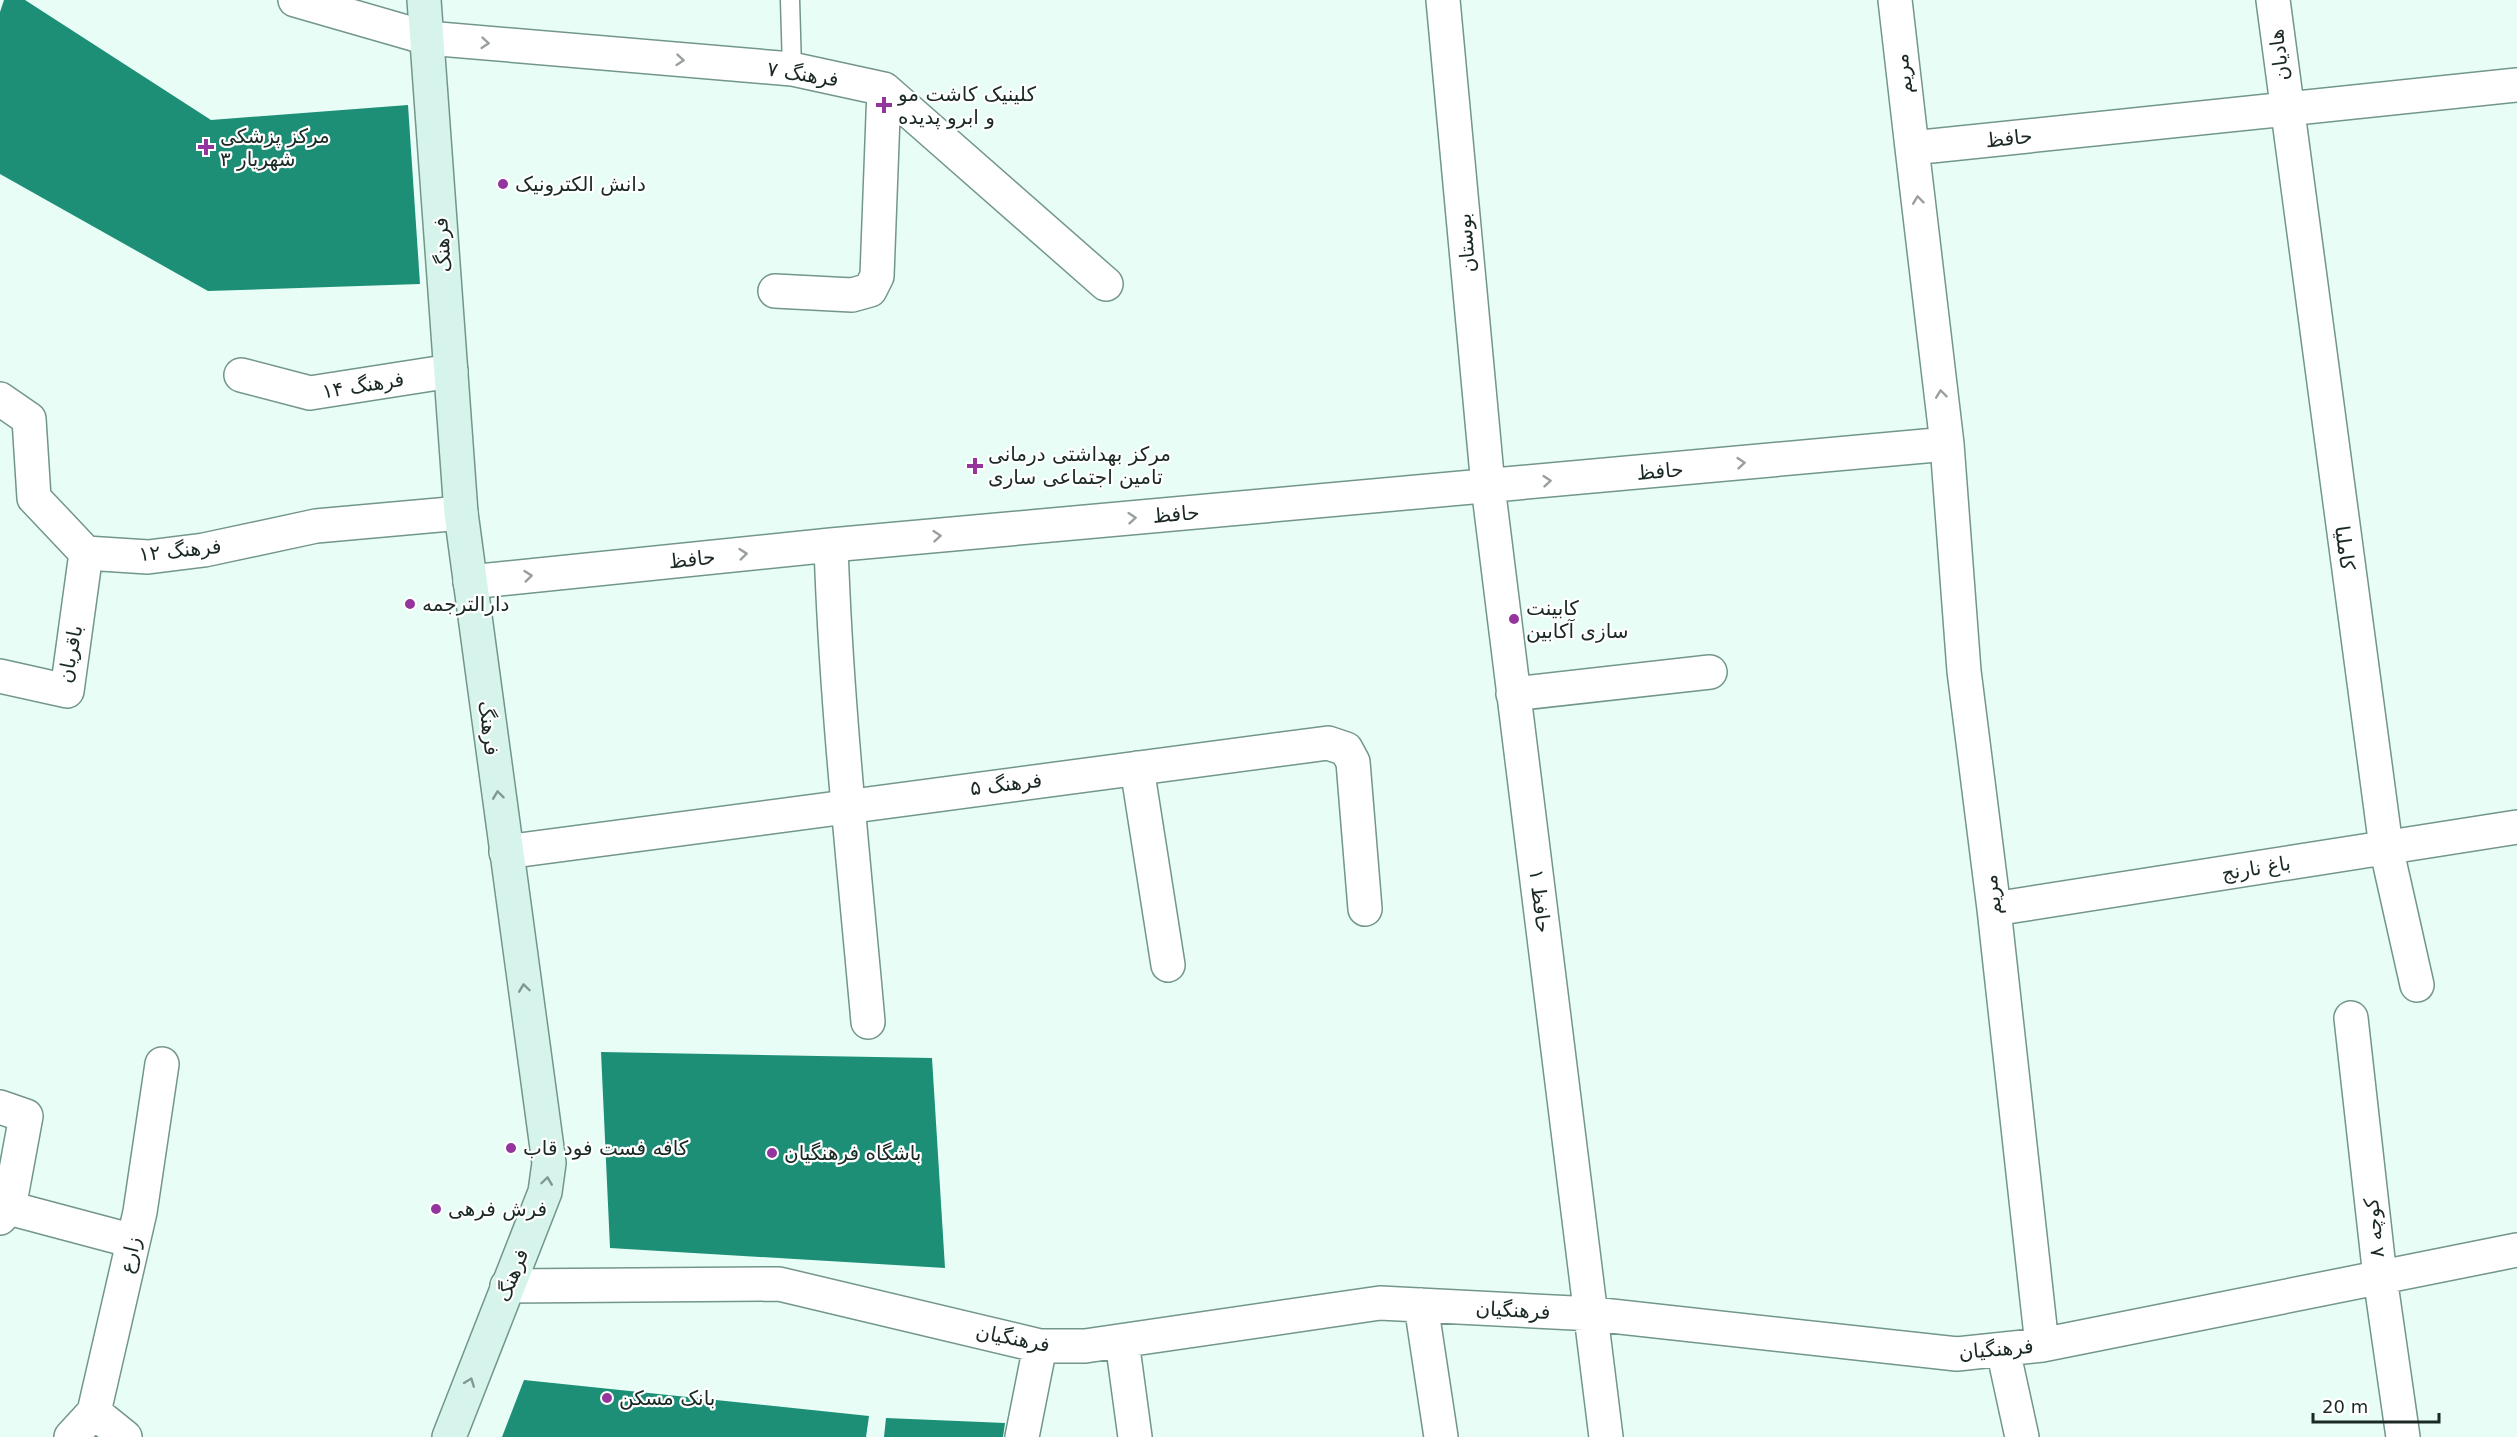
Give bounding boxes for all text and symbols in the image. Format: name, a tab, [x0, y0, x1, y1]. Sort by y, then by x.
street label: هادیان	[2264, 28, 2294, 82]
one-way arrow	[481, 36, 490, 49]
street label: مریم	[1889, 52, 1917, 96]
one-way arrow	[675, 53, 684, 66]
street label: فرهنگ ۷	[765, 57, 841, 91]
place label: کلینیک کاشت مو و ابرو پدیده	[897, 82, 1036, 130]
marker: کلینیک کاشت مو و ابرو پدیده	[875, 96, 893, 114]
place label: مرکز پزشکی شهریار ۳	[220, 124, 330, 171]
street label: حافظ	[1984, 124, 2034, 152]
marker: مرکز پزشکی شهریار ۳	[197, 138, 215, 156]
place label: دانش الکترونیک	[515, 172, 646, 196]
marker: دانش الکترونیک	[496, 177, 510, 191]
one-way arrow	[1912, 195, 1925, 205]
street label: بوستان	[1451, 212, 1481, 274]
street label: فرهنگ	[428, 217, 456, 273]
street label: فرهنگ ۱۴	[320, 367, 406, 403]
one-way arrow	[1935, 389, 1948, 398]
place label: مرکز بهداشتی درمانی تامین اجتماعی ساری	[988, 442, 1171, 489]
marker: مرکز بهداشتی درمانی تامین اجتماعی ساری	[966, 457, 984, 475]
street label: حافظ	[1636, 457, 1684, 485]
one-way arrow	[1736, 457, 1745, 470]
one-way arrow	[1542, 475, 1551, 488]
street label: حافظ	[1152, 500, 1200, 528]
one-way arrow	[1127, 512, 1136, 525]
street label: کاملیا	[2330, 524, 2360, 572]
one-way arrow	[933, 530, 942, 543]
street label: فرهنگ ١٢	[138, 534, 222, 566]
street label: حافظ	[667, 545, 717, 573]
one-way arrow	[739, 548, 748, 561]
one-way arrow	[524, 570, 533, 583]
place label: دارالترجمه	[422, 592, 510, 616]
place label: کابینت سازی آکابین	[1526, 596, 1629, 643]
marker: دارالترجمه	[403, 597, 417, 611]
marker: کابینت سازی آکابین	[1507, 612, 1521, 626]
street label: باقریان	[53, 623, 87, 685]
street label: فرهنگ	[474, 699, 504, 757]
street label: فرهنگ ۵	[969, 768, 1043, 800]
one-way arrow	[493, 790, 505, 799]
street label: باغ نارنج	[2220, 851, 2292, 885]
street label: حافظ ۱	[1524, 868, 1556, 934]
street label: مریم	[1978, 873, 2006, 917]
one-way arrow	[519, 983, 531, 992]
place label: کافه فست فود قاب	[523, 1136, 689, 1160]
marker: کافه فست فود قاب	[504, 1141, 518, 1155]
place label: باشگاه فرهنگیان	[784, 1141, 921, 1165]
marker: باشگاه فرهنگیان	[765, 1146, 779, 1160]
one-way arrow	[541, 1176, 553, 1186]
street label: کوچه ۸	[2359, 1196, 2389, 1259]
place label: فرش فرهی	[448, 1197, 547, 1221]
marker: فرش فرهی	[429, 1202, 443, 1216]
street label: زارع	[114, 1234, 146, 1276]
street label: فرهنگ	[491, 1245, 533, 1305]
street label: فرهنگیان	[1475, 1296, 1551, 1324]
street label: فرهنگیان	[974, 1319, 1052, 1357]
street label: فرهنگیان	[1958, 1334, 2034, 1364]
one-way arrow	[463, 1378, 475, 1389]
place label: بانک مسکن	[619, 1386, 715, 1410]
scale bar	[2313, 1386, 2439, 1424]
marker: بانک مسکن	[600, 1391, 614, 1405]
text: 20 m	[2322, 1396, 2368, 1417]

